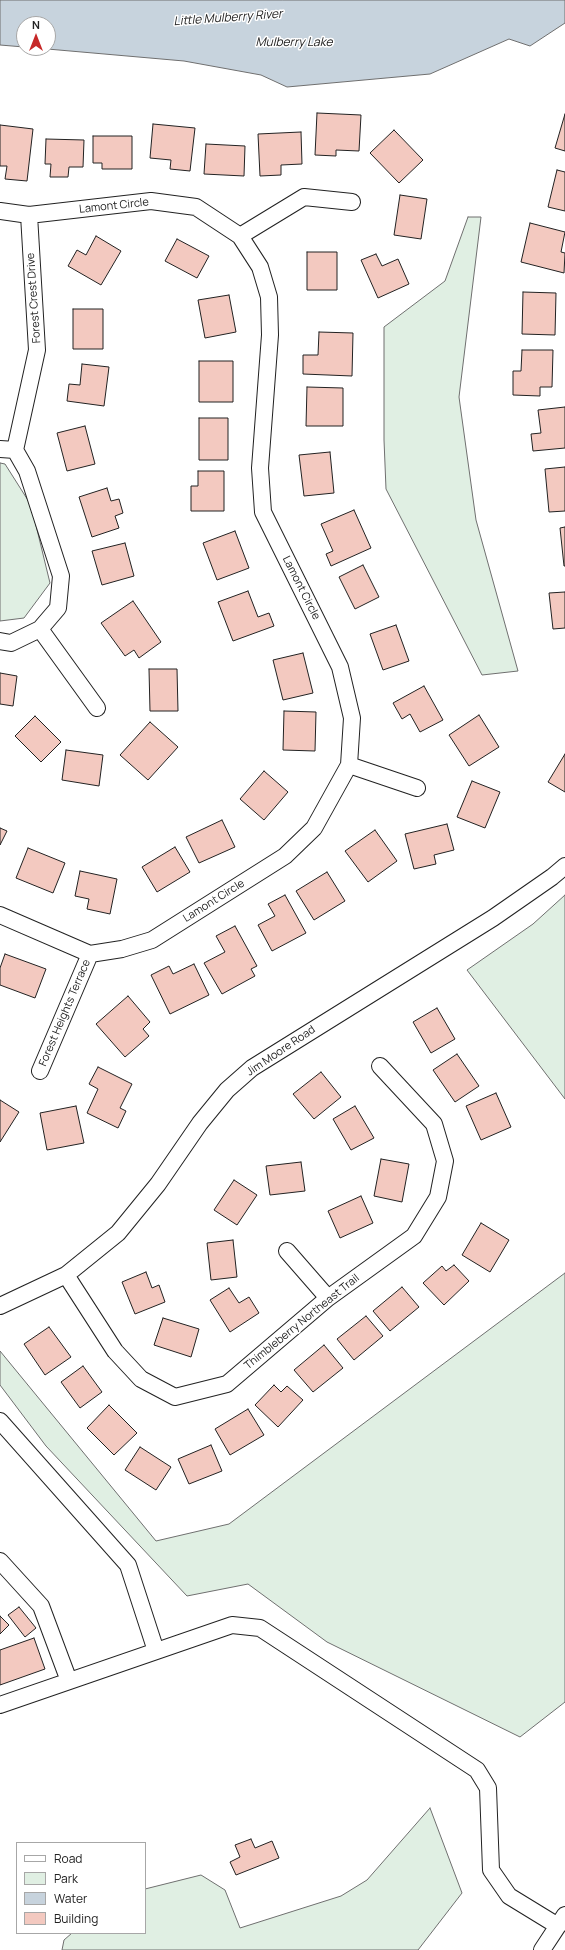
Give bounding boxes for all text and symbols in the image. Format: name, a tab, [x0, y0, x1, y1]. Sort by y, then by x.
water label: Little Mulberry River	[173, 7, 283, 29]
north arrow	[16, 16, 56, 56]
text: N	[32, 17, 40, 32]
water label: Mulberry Lake	[255, 36, 333, 50]
street label: Lamont Circle	[79, 196, 149, 216]
street label: Forest Crest Drive	[24, 252, 44, 344]
street label: Lamont Circle	[279, 554, 323, 622]
street label: Lamont Circle	[181, 877, 247, 925]
street label: Forest Heights Terrace	[36, 958, 94, 1068]
street label: Jim Moore Road	[244, 1023, 318, 1079]
street label: Thimbleberry Northeast Trail	[242, 1272, 362, 1372]
legend	[16, 1842, 146, 1934]
text: Road	[54, 1850, 82, 1867]
text: Park	[54, 1870, 78, 1887]
text: Water	[54, 1890, 87, 1907]
text: Building	[54, 1910, 98, 1927]

